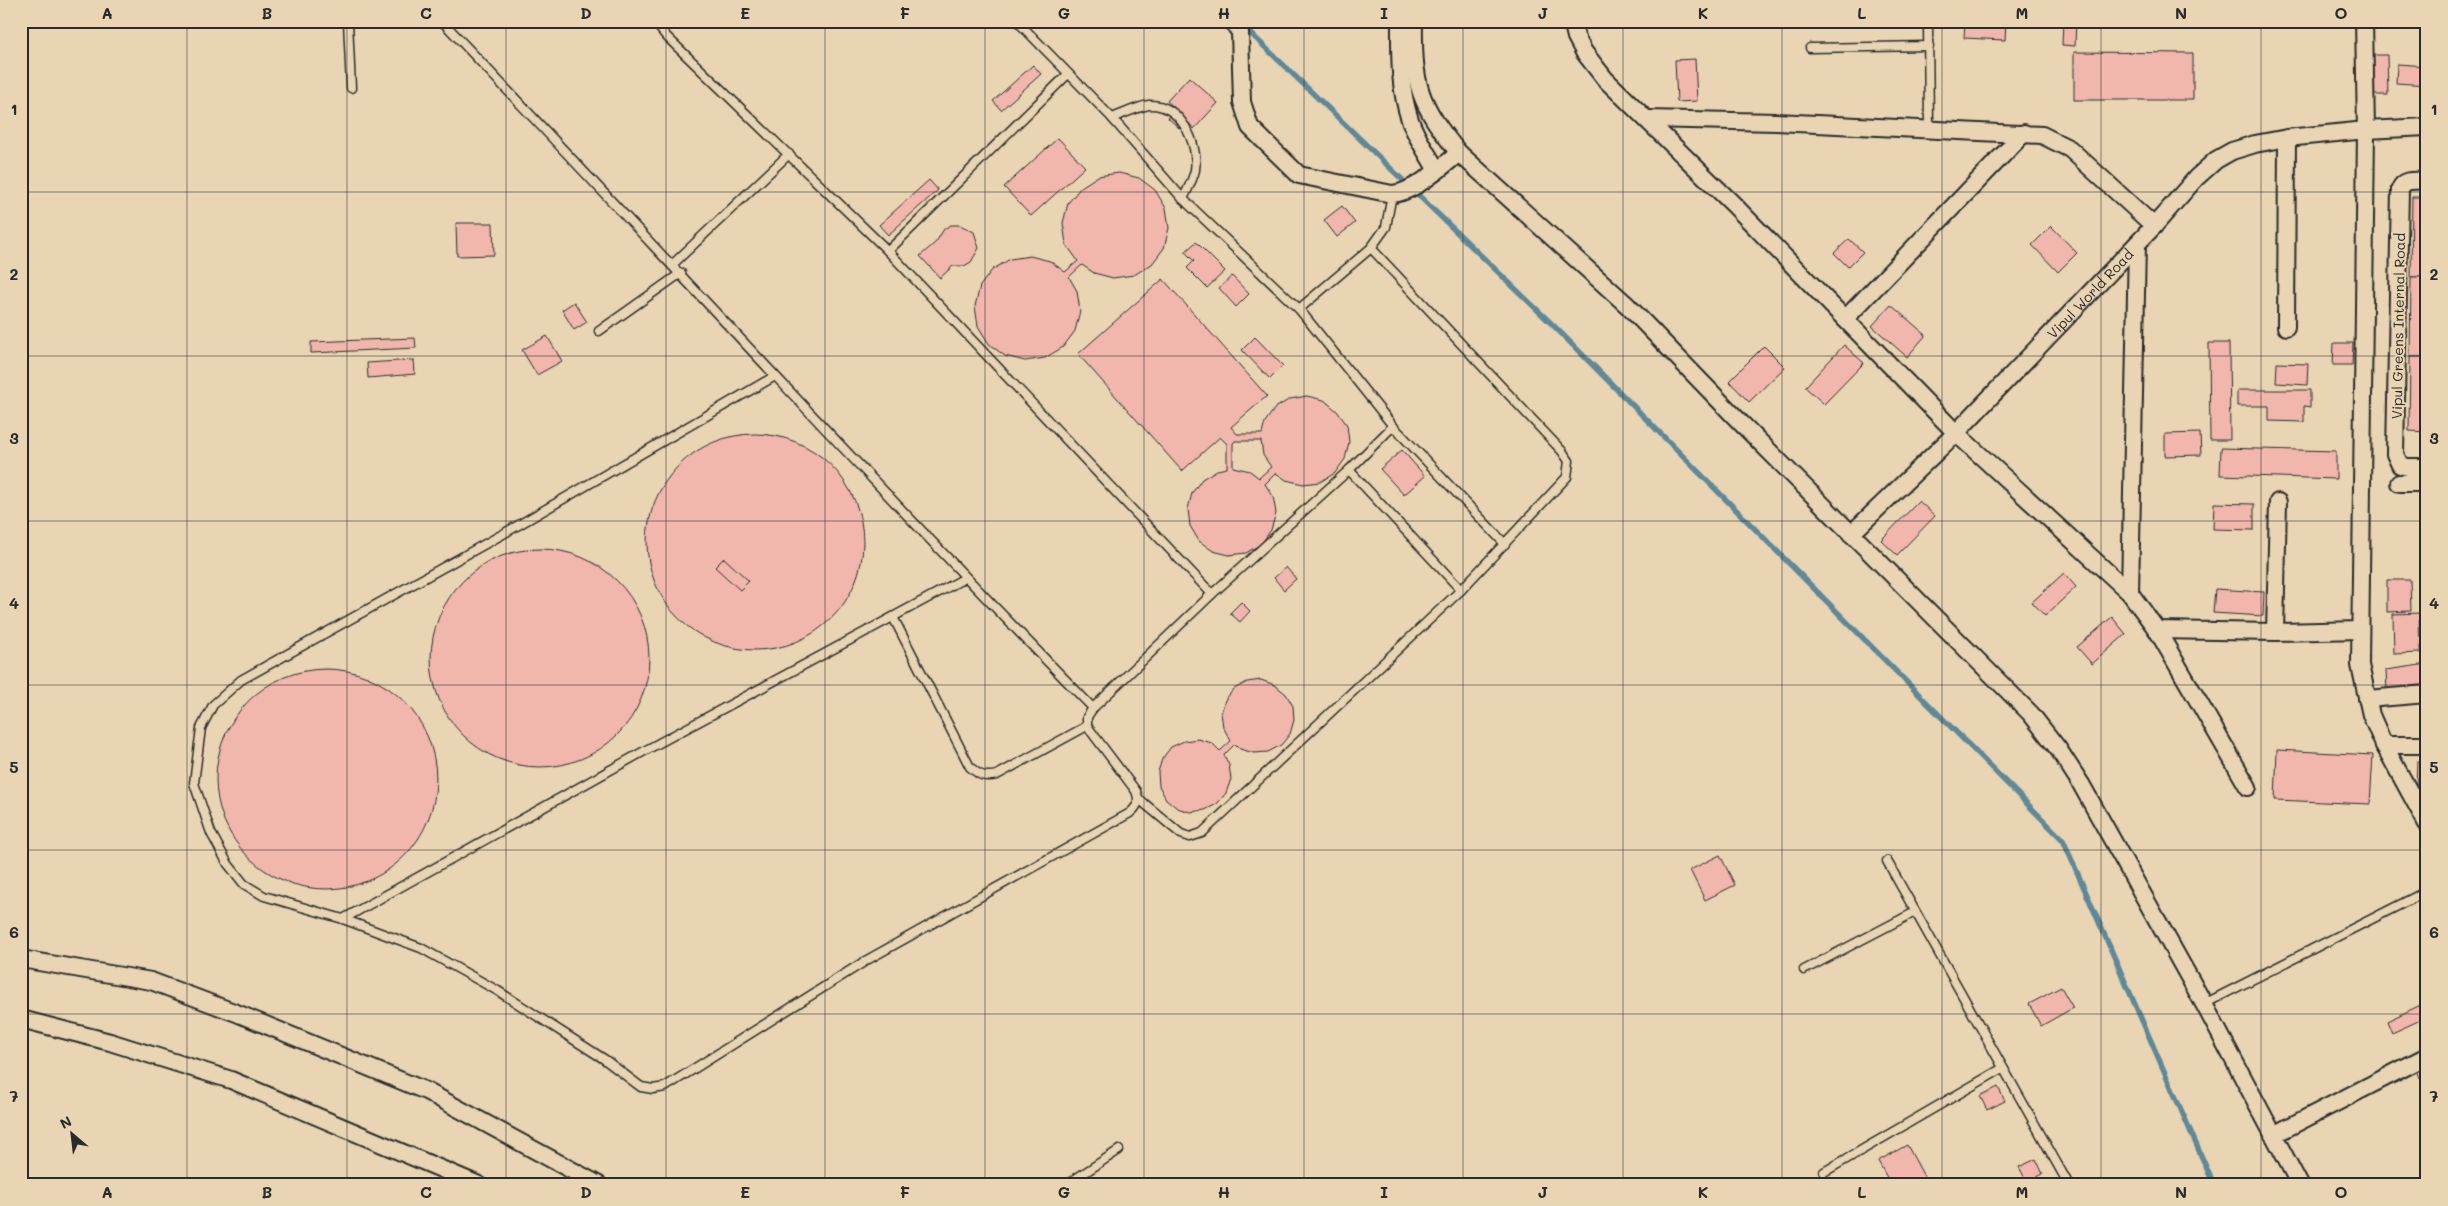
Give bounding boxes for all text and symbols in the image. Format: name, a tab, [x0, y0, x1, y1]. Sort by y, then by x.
text: A	[101, 2, 113, 23]
text: B	[262, 2, 272, 23]
text: C	[420, 2, 432, 23]
text: D	[580, 2, 592, 23]
text: E	[740, 2, 750, 23]
text: F	[900, 2, 910, 23]
text: G	[1058, 2, 1070, 23]
text: H	[1218, 2, 1230, 23]
text: I	[1380, 2, 1388, 23]
text: J	[1538, 2, 1548, 23]
text: K	[1698, 2, 1708, 23]
text: L	[1857, 2, 1867, 23]
text: M	[2016, 2, 2028, 23]
text: N	[2175, 2, 2187, 23]
text: O	[2335, 2, 2348, 23]
text: 1	[10, 98, 18, 119]
text: 1	[2430, 98, 2438, 119]
street label: Vipul Greens Internal Road	[2387, 233, 2409, 419]
street label: Vipul World Road	[2042, 244, 2137, 342]
text: 2	[10, 263, 19, 284]
text: 2	[2430, 263, 2439, 284]
text: 3	[9, 427, 19, 448]
text: 3	[2429, 427, 2439, 448]
text: 4	[9, 592, 19, 613]
text: 4	[2429, 592, 2439, 613]
text: 5	[9, 756, 19, 777]
text: 5	[2429, 756, 2439, 777]
text: 6	[9, 921, 19, 942]
text: 6	[2429, 921, 2439, 942]
text: 7	[10, 1085, 19, 1106]
text: 7	[2430, 1085, 2439, 1106]
north arrow	[48, 1108, 98, 1158]
text: N	[57, 1111, 75, 1133]
text: A	[101, 1181, 113, 1202]
text: B	[262, 1181, 272, 1202]
text: C	[420, 1181, 432, 1202]
text: D	[580, 1181, 592, 1202]
text: E	[740, 1181, 750, 1202]
text: F	[900, 1181, 910, 1202]
text: G	[1058, 1181, 1070, 1202]
text: H	[1218, 1181, 1230, 1202]
text: I	[1380, 1181, 1388, 1202]
text: J	[1538, 1181, 1548, 1202]
text: K	[1698, 1181, 1708, 1202]
text: L	[1857, 1181, 1867, 1202]
text: M	[2016, 1181, 2028, 1202]
text: N	[2175, 1181, 2187, 1202]
text: O	[2335, 1181, 2348, 1202]

